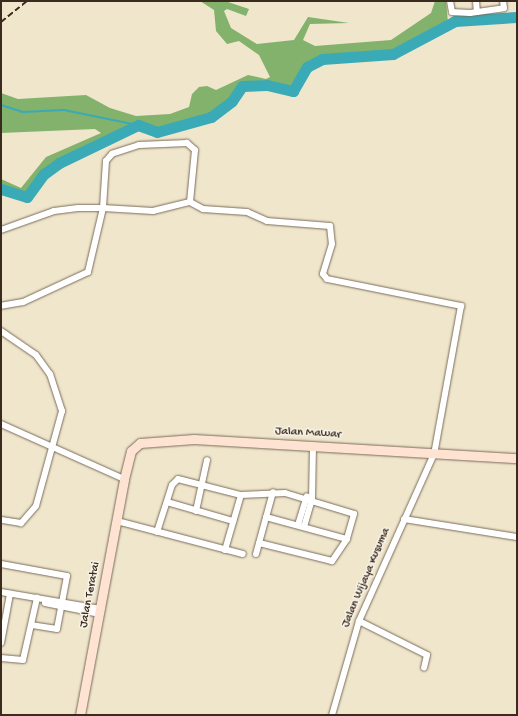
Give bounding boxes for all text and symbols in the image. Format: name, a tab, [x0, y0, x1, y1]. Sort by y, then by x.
street label: Jalan Mawar	[275, 425, 341, 443]
street label: Jalan Wijaya Kusuma	[340, 526, 394, 630]
street label: Jalan Teratai	[78, 561, 104, 629]

